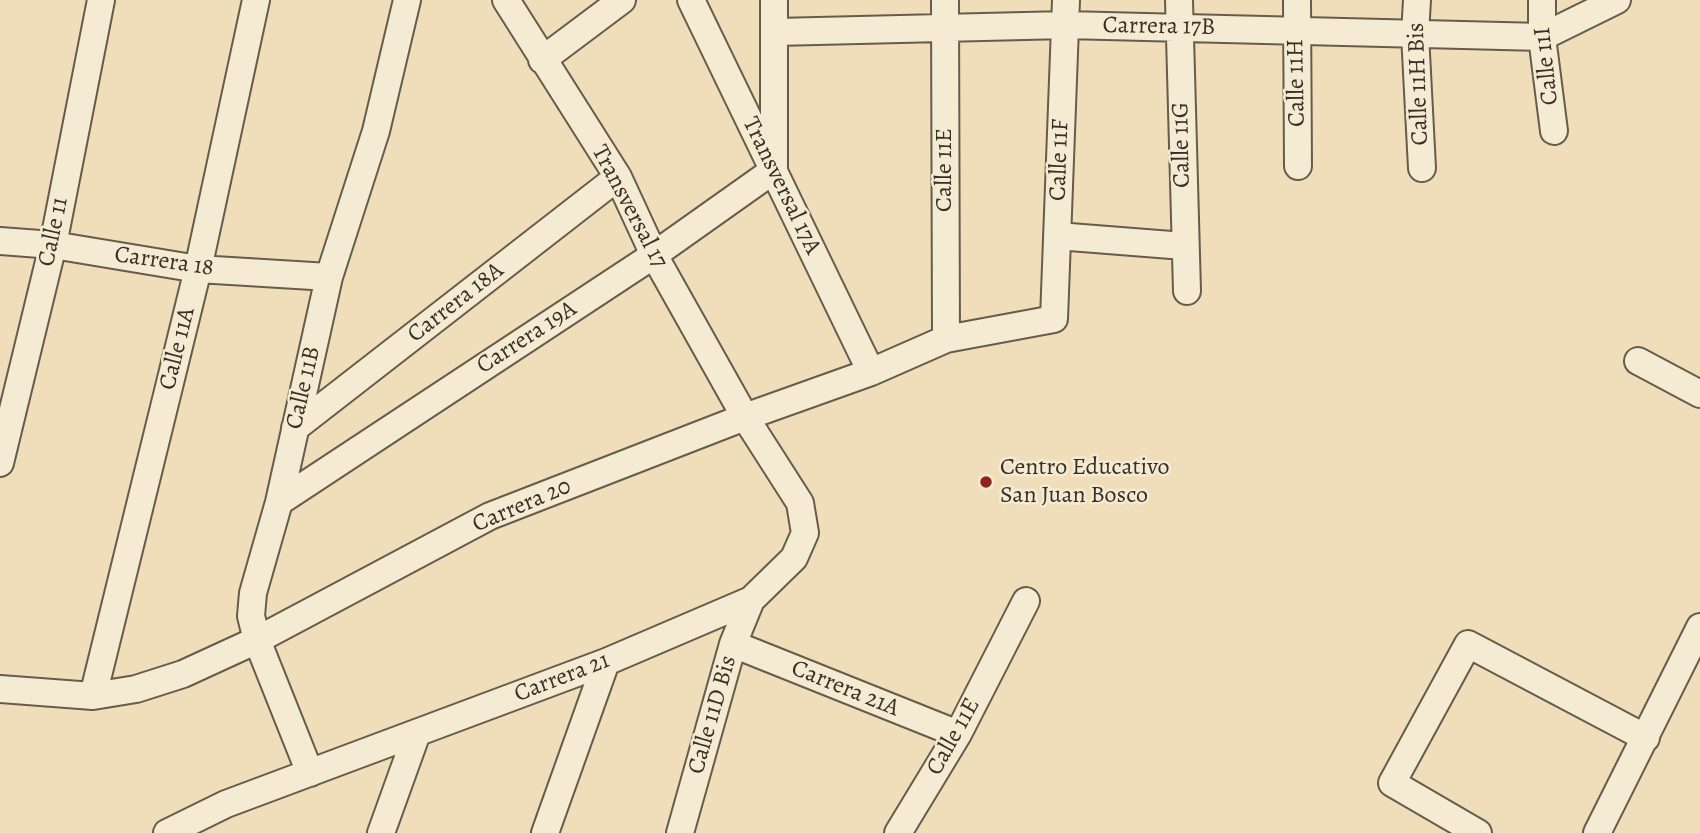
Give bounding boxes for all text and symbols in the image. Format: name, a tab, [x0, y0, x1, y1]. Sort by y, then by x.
street label: Carrera 17B	[1102, 12, 1216, 42]
street label: Calle 11H Bis	[1402, 22, 1436, 146]
street label: Calle 11I	[1529, 25, 1565, 107]
street label: Calle 11H	[1282, 39, 1312, 127]
street label: Calle 11G	[1167, 102, 1197, 188]
street label: Transversal 17A	[735, 113, 827, 259]
street label: Calle 11F	[1044, 118, 1076, 202]
street label: Calle 11E	[931, 128, 959, 212]
street label: Transversal 17	[585, 141, 673, 273]
street label: Calle 11	[33, 195, 75, 269]
street label: Carrera 18	[113, 241, 215, 283]
street label: Carrera 18A	[402, 257, 510, 349]
street label: Carrera 19A	[472, 295, 582, 381]
street label: Calle 11A	[154, 305, 202, 393]
street label: Calle 11B	[281, 344, 327, 432]
place label: Centro Educativo San Juan Bosco	[1000, 454, 1170, 510]
street label: Carrera 20	[468, 472, 576, 540]
marker: Centro Educativo San Juan Bosco	[978, 474, 994, 490]
street label: Carrera 21	[510, 647, 614, 709]
street label: Calle 11D Bis	[682, 652, 744, 778]
street label: Carrera 21A	[787, 654, 903, 724]
street label: Calle 11E	[921, 693, 987, 781]

